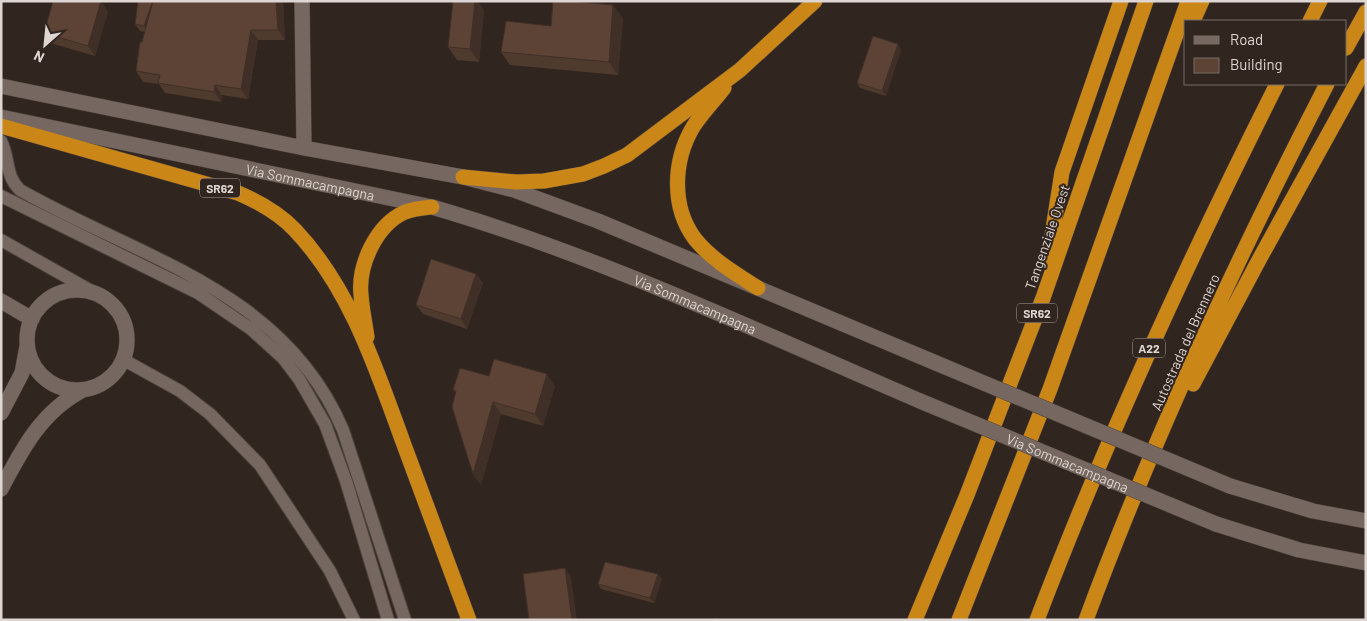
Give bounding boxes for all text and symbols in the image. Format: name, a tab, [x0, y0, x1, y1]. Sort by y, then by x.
north arrow	[20, 20, 70, 70]
legend	[1184, 20, 1347, 85]
text: Road	[1230, 30, 1263, 48]
text: N	[31, 47, 47, 67]
text: Building	[1230, 55, 1283, 73]
street label: Via Sommacampagna	[244, 160, 376, 203]
road number: SR62	[200, 178, 240, 198]
street label: Tangenziale Ovest	[1021, 182, 1073, 292]
street label: Via Sommacampagna	[632, 271, 759, 337]
street label: Autostrada del Brennero	[1147, 271, 1223, 413]
road number: SR62	[1017, 304, 1057, 322]
road number: A22	[1133, 338, 1165, 358]
street label: Via Sommacampagna	[1004, 429, 1132, 495]

